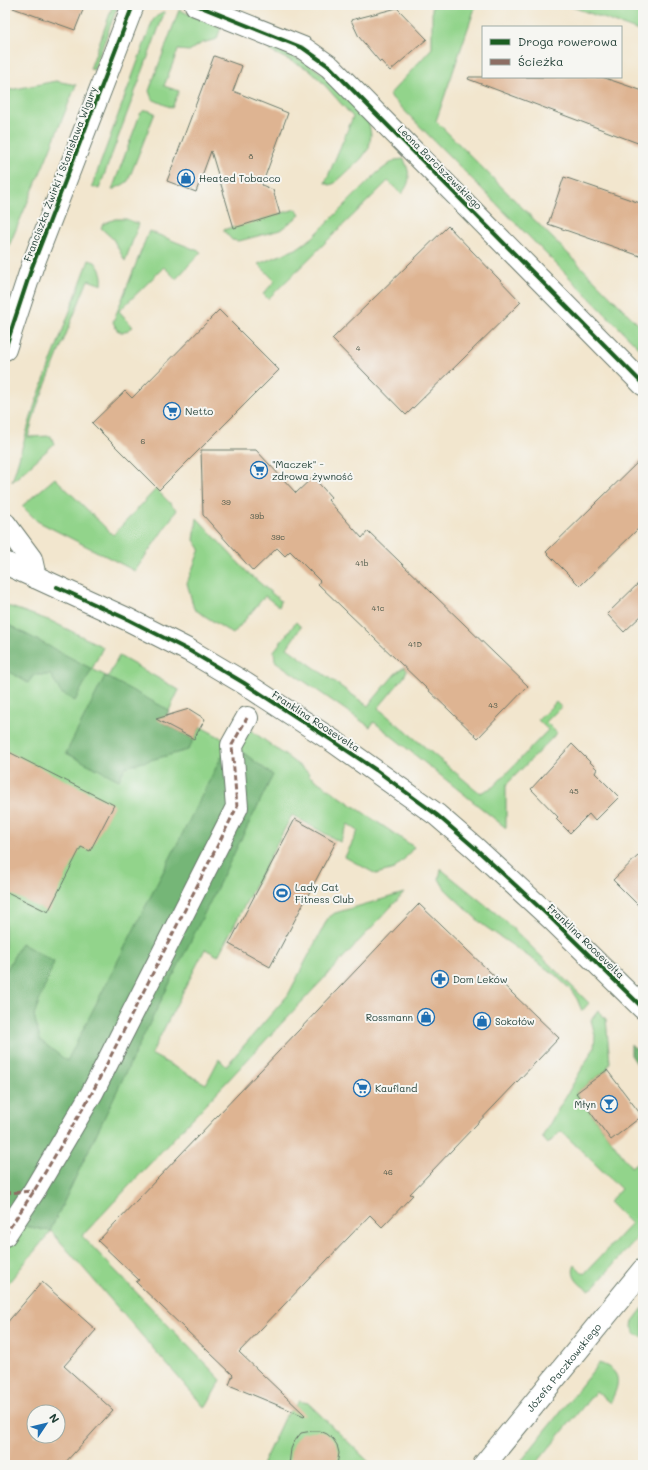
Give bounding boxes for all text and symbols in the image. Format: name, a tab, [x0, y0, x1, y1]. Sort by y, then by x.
legend	[482, 26, 622, 78]
text: Droga rowerowa	[518, 33, 617, 49]
text: Ścieżka	[518, 53, 563, 69]
street label: Franciszka Żwirki i Stanisława Wigury	[20, 84, 100, 264]
street label: Leona Barciszewskiego	[395, 122, 485, 212]
house number: 8	[249, 151, 254, 161]
shop icon: Heated Tobacco	[176, 168, 196, 188]
place label: Heated Tobacco	[199, 171, 281, 185]
house number: 4	[356, 343, 361, 353]
supermarket icon: Netto	[162, 401, 182, 421]
place label: Netto	[185, 404, 213, 418]
house number: 6	[141, 436, 146, 446]
place label: "Maczek" - zdrowa żywność	[272, 457, 353, 483]
supermarket icon: "Maczek" - zdrowa żywność	[249, 460, 269, 480]
house number: 39	[221, 497, 231, 507]
house number: 39b	[250, 511, 264, 521]
house number: 39c	[271, 532, 285, 542]
house number: 41b	[355, 558, 369, 568]
house number: 41c	[372, 603, 385, 613]
house number: 41D	[408, 639, 422, 649]
street label: Franklina Roosevelta	[269, 687, 363, 755]
house number: 43	[488, 700, 498, 710]
house number: 45	[569, 786, 579, 796]
place label: Lady Cat Fitness Club	[295, 880, 354, 906]
sports icon: Lady Cat Fitness Club	[272, 883, 292, 903]
street label: Franklina Roosevelta	[544, 900, 628, 982]
pharmacy icon: Dom Leków	[430, 969, 450, 989]
place label: Dom Leków	[453, 972, 508, 986]
shop icon: Rossmann	[416, 1007, 436, 1027]
place label: Rossmann	[366, 1010, 413, 1024]
shop icon: Sokołów	[472, 1011, 492, 1031]
place label: Sokołów	[495, 1014, 535, 1028]
supermarket icon: Kaufland	[352, 1078, 372, 1098]
place label: Kaufland	[375, 1081, 417, 1095]
bar icon: Młyn	[599, 1094, 619, 1114]
place label: Młyn	[574, 1097, 596, 1111]
house number: 46	[383, 1167, 393, 1177]
street label: Józefa Paczkowskiego	[523, 1320, 604, 1415]
north arrow	[26, 1404, 66, 1444]
text: N	[46, 1410, 63, 1426]

